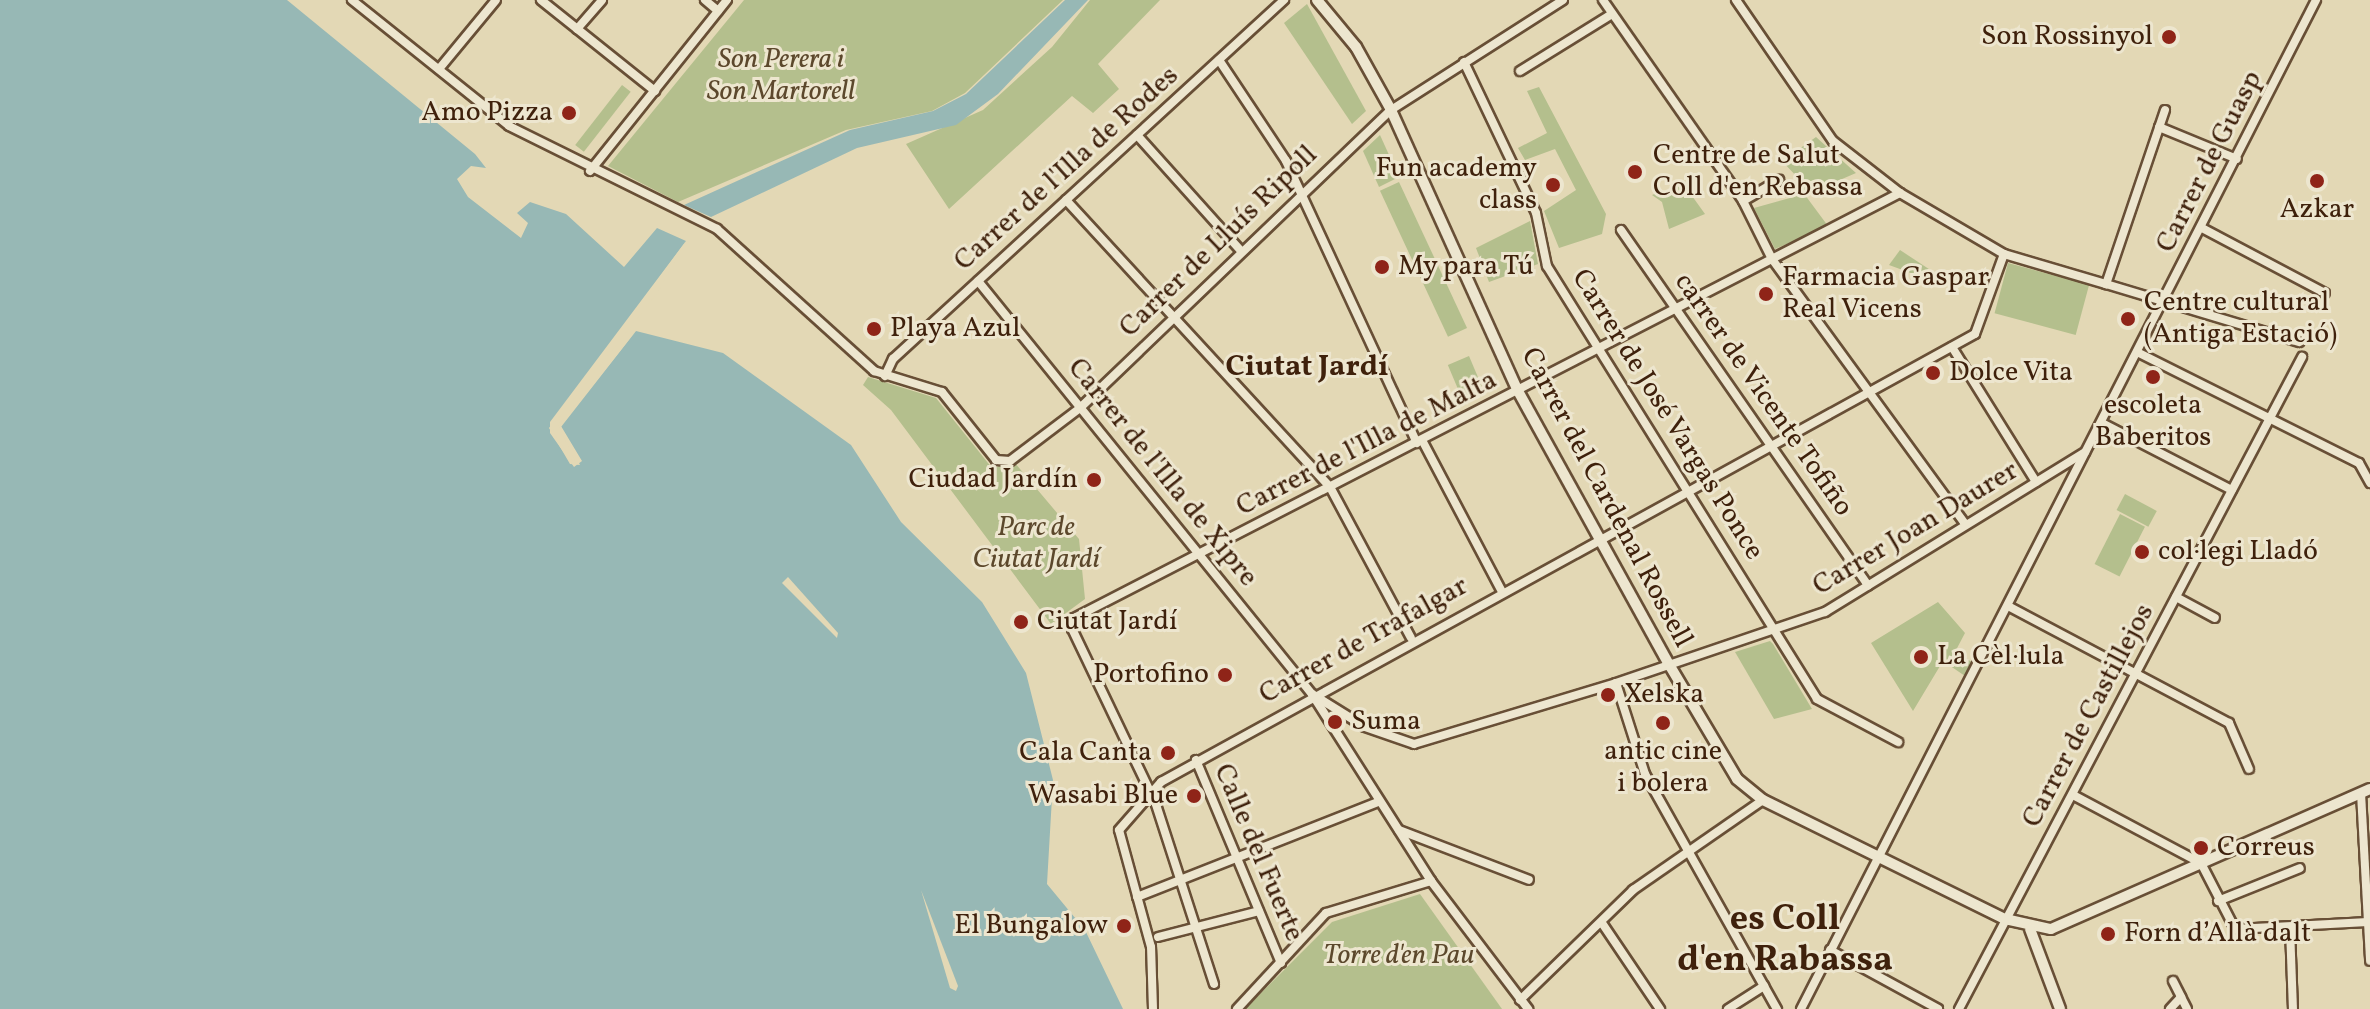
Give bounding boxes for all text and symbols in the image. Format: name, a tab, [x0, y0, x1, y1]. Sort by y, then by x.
place label: Son Rossinyol	[1981, 20, 2153, 54]
marker: Son Rossinyol	[2160, 28, 2178, 46]
park label: Son Perera i Son Martorell	[707, 43, 855, 109]
street label: Carrer de l'Illa de Rodes	[948, 59, 1186, 279]
street label: Carrer de Guasp	[2150, 66, 2270, 258]
place label: Amo Pizza	[421, 96, 553, 130]
marker: Amo Pizza	[560, 104, 578, 122]
street label: Carrer de Lluís Ripoll	[1113, 139, 1325, 345]
place label: Centre de Salut Coll d'en Rebassa	[1653, 139, 1863, 205]
place label: Fun academy class	[1376, 152, 1537, 218]
marker: Centre de Salut Coll d'en Rebassa	[1624, 161, 1646, 183]
marker: Azkar	[2308, 172, 2326, 190]
marker: Fun academy class	[1544, 176, 1562, 194]
place label: Azkar	[2280, 193, 2354, 227]
place label: My para Tú	[1398, 250, 1535, 284]
marker: My para Tú	[1373, 258, 1391, 276]
place label: Farmacia Gaspar Real Vicens	[1782, 261, 1989, 327]
street label: Carrer de José Vargas Ponce	[1563, 263, 1771, 567]
street label: carrer de Vicente Tofiño	[1666, 266, 1860, 524]
marker: Farmacia Gaspar Real Vicens	[1757, 285, 1775, 303]
place label: Centre cultural (Antiga Estació)	[2144, 286, 2337, 352]
marker: Centre cultural (Antiga Estació)	[2119, 310, 2137, 328]
place label: Playa Azul	[890, 312, 1020, 346]
marker: Playa Azul	[865, 320, 883, 338]
street label: Carrer del Cardenal Rossell	[1513, 342, 1699, 654]
district label: Ciutat Jardí	[1225, 349, 1389, 385]
street label: Carrer de l'Illa de Xipre	[1060, 352, 1264, 594]
place label: Dolce Vita	[1949, 356, 2074, 390]
street label: Carrer de l'Illa de Malta	[1231, 364, 1503, 524]
marker: Dolce Vita	[1924, 364, 1942, 382]
marker: escoleta Baberitos	[2144, 368, 2162, 386]
place label: escoleta Baberitos	[2095, 389, 2211, 455]
street label: Carrer Joan Daurer	[1807, 454, 2025, 604]
place label: Ciudad Jardín	[909, 463, 1078, 497]
marker: Ciudad Jardín	[1085, 471, 1103, 489]
park label: Parc de Ciutat Jardí	[972, 511, 1100, 577]
place label: col·legi Lladó	[2158, 535, 2318, 569]
marker: col·legi Lladó	[2133, 543, 2151, 561]
street label: Carrer de Trafalgar	[1254, 570, 1474, 712]
street label: Carrer de Castillejos	[2016, 599, 2162, 833]
place label: Ciutat Jardí	[1037, 605, 1177, 639]
marker: Ciutat Jardí	[1012, 613, 1030, 631]
place label: La Cèl·lula	[1937, 640, 2064, 674]
marker: La Cèl·lula	[1912, 648, 1930, 666]
place label: Portofino	[1093, 658, 1209, 692]
marker: Portofino	[1216, 666, 1234, 684]
place label: Xelska	[1624, 678, 1704, 712]
marker: Xelska	[1599, 686, 1617, 704]
place label: Suma	[1351, 705, 1421, 739]
marker: Suma	[1326, 713, 1344, 731]
marker: antic cine i bolera	[1654, 714, 1672, 732]
place label: antic cine i bolera	[1604, 735, 1722, 801]
place label: Cala Canta	[1019, 736, 1152, 770]
marker: Cala Canta	[1159, 744, 1177, 762]
street label: Calle del Fuerte	[1206, 759, 1310, 947]
place label: Wasabi Blue	[1028, 779, 1178, 813]
marker: Wasabi Blue	[1185, 787, 1203, 805]
place label: Correus	[2217, 831, 2315, 865]
marker: Correus	[2192, 839, 2210, 857]
district label: es Coll d'en Rabassa	[1677, 898, 1893, 983]
place label: El Bungalow	[954, 909, 1108, 943]
marker: El Bungalow	[1115, 917, 1133, 935]
place label: Forn d’Allà dalt	[2124, 917, 2311, 951]
marker: Forn d’Allà dalt	[2099, 925, 2117, 943]
park label: Torre d'en Pau	[1324, 939, 1474, 973]

